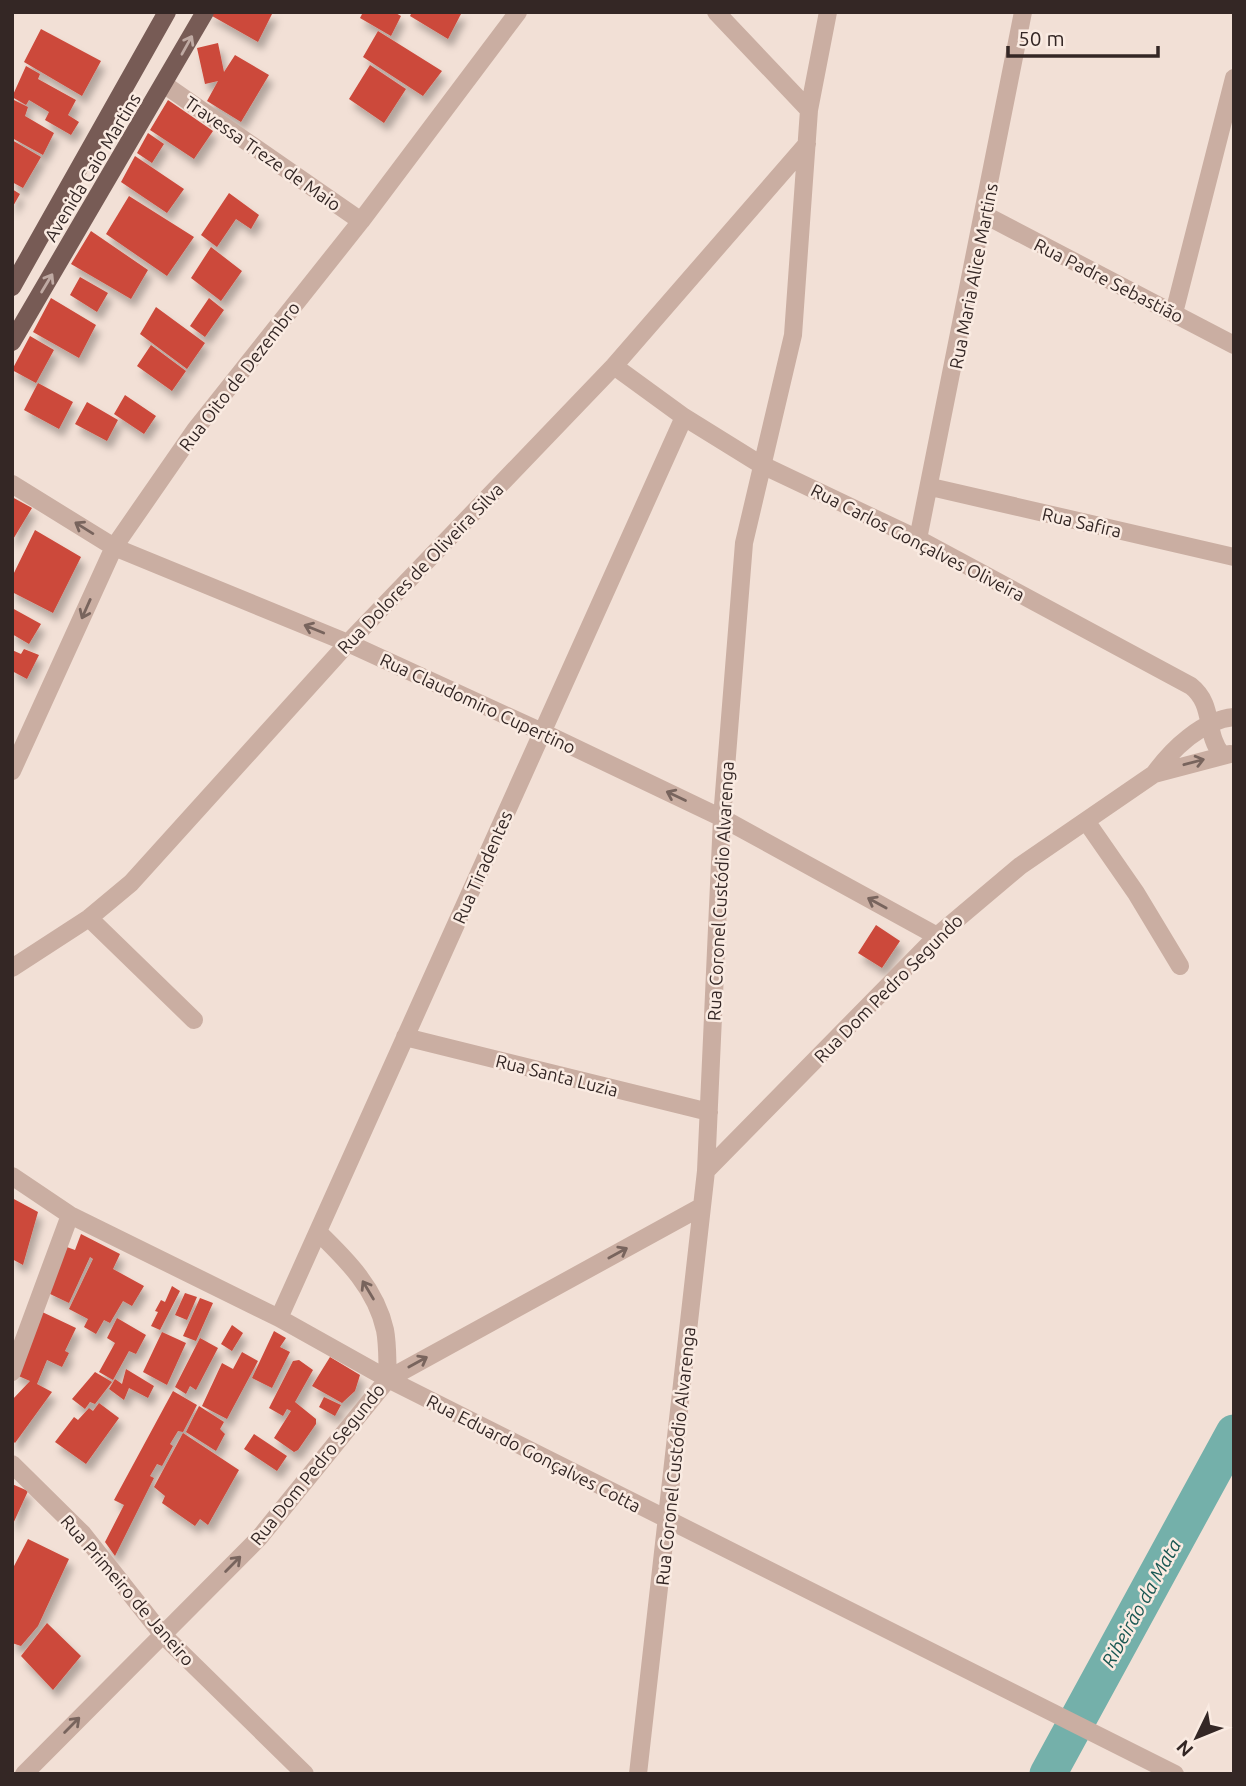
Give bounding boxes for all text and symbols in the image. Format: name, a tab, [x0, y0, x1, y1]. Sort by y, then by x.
scale bar	[1008, 14, 1158, 58]
text: 50 m	[1018, 26, 1065, 50]
one-way arrow	[181, 35, 194, 56]
street label: Avenida Caio Martins	[40, 89, 144, 245]
street label: Travessa Treze de Maio	[181, 92, 345, 214]
street label: Rua Maria Alice Martins	[945, 181, 1001, 371]
street label: Rua Padre Sebastião	[1031, 234, 1187, 326]
one-way arrow	[40, 274, 54, 294]
street label: Rua Oito de Dezembro	[175, 298, 303, 454]
street label: Rua Dolores de Oliveira Silva	[333, 479, 507, 657]
street label: Rua Carlos Gonçalves Oliveira	[808, 479, 1028, 605]
street label: Rua Safira	[1040, 503, 1124, 541]
one-way arrow	[74, 521, 94, 535]
one-way arrow	[79, 598, 92, 619]
one-way arrow	[304, 621, 325, 634]
street label: Rua Claudomiro Cupertino	[377, 649, 579, 757]
one-way arrow	[1182, 755, 1204, 768]
street label: Rua Coronel Custódio Alvarenga	[703, 761, 737, 1021]
one-way arrow	[666, 789, 687, 802]
street label: Rua Tiradentes	[448, 807, 516, 926]
one-way arrow	[867, 896, 888, 909]
street label: Rua Dom Pedro Segundo	[810, 910, 966, 1066]
street label: Rua Santa Luzia	[494, 1050, 620, 1100]
one-way arrow	[607, 1246, 628, 1259]
one-way arrow	[361, 1280, 375, 1300]
street label: Rua Coronel Custódio Alvarenga	[651, 1326, 699, 1586]
one-way arrow	[408, 1355, 428, 1369]
street label: Rua Dom Pedro Segundo	[246, 1379, 388, 1549]
street label: Rua Eduardo Gonçalves Cotta	[424, 1390, 644, 1516]
street label: Rua Primeiro de Janeiro	[57, 1511, 199, 1669]
water label: Ribeirão da Mata	[1097, 1535, 1185, 1671]
one-way arrow	[224, 1555, 241, 1572]
north arrow	[1162, 1702, 1232, 1772]
one-way arrow	[64, 1717, 81, 1734]
text: N	[1172, 1736, 1197, 1761]

